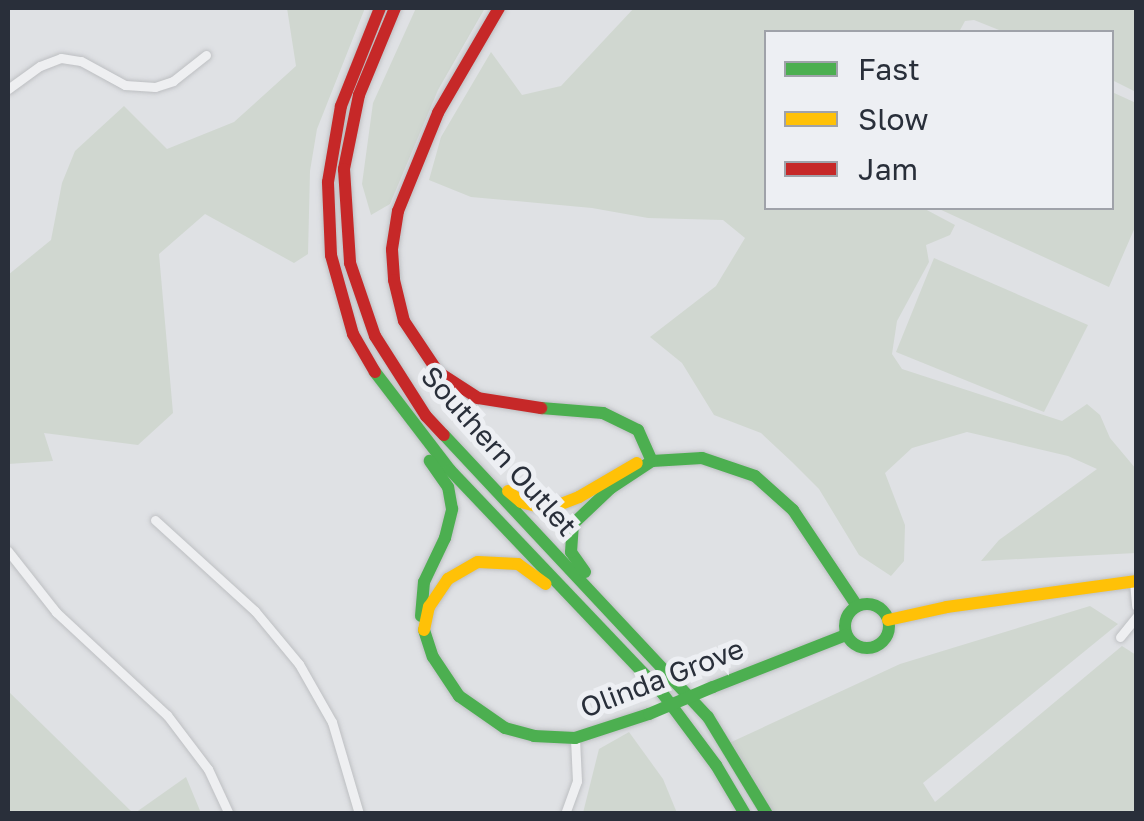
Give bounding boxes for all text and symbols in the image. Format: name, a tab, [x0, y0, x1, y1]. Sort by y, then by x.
legend	[764, 30, 1114, 210]
text: Fast	[858, 51, 920, 87]
text: Slow	[858, 101, 929, 137]
text: Jam	[858, 151, 918, 187]
street label: Southern Outlet	[414, 359, 584, 543]
street label: Olinda Grove	[575, 631, 749, 725]

